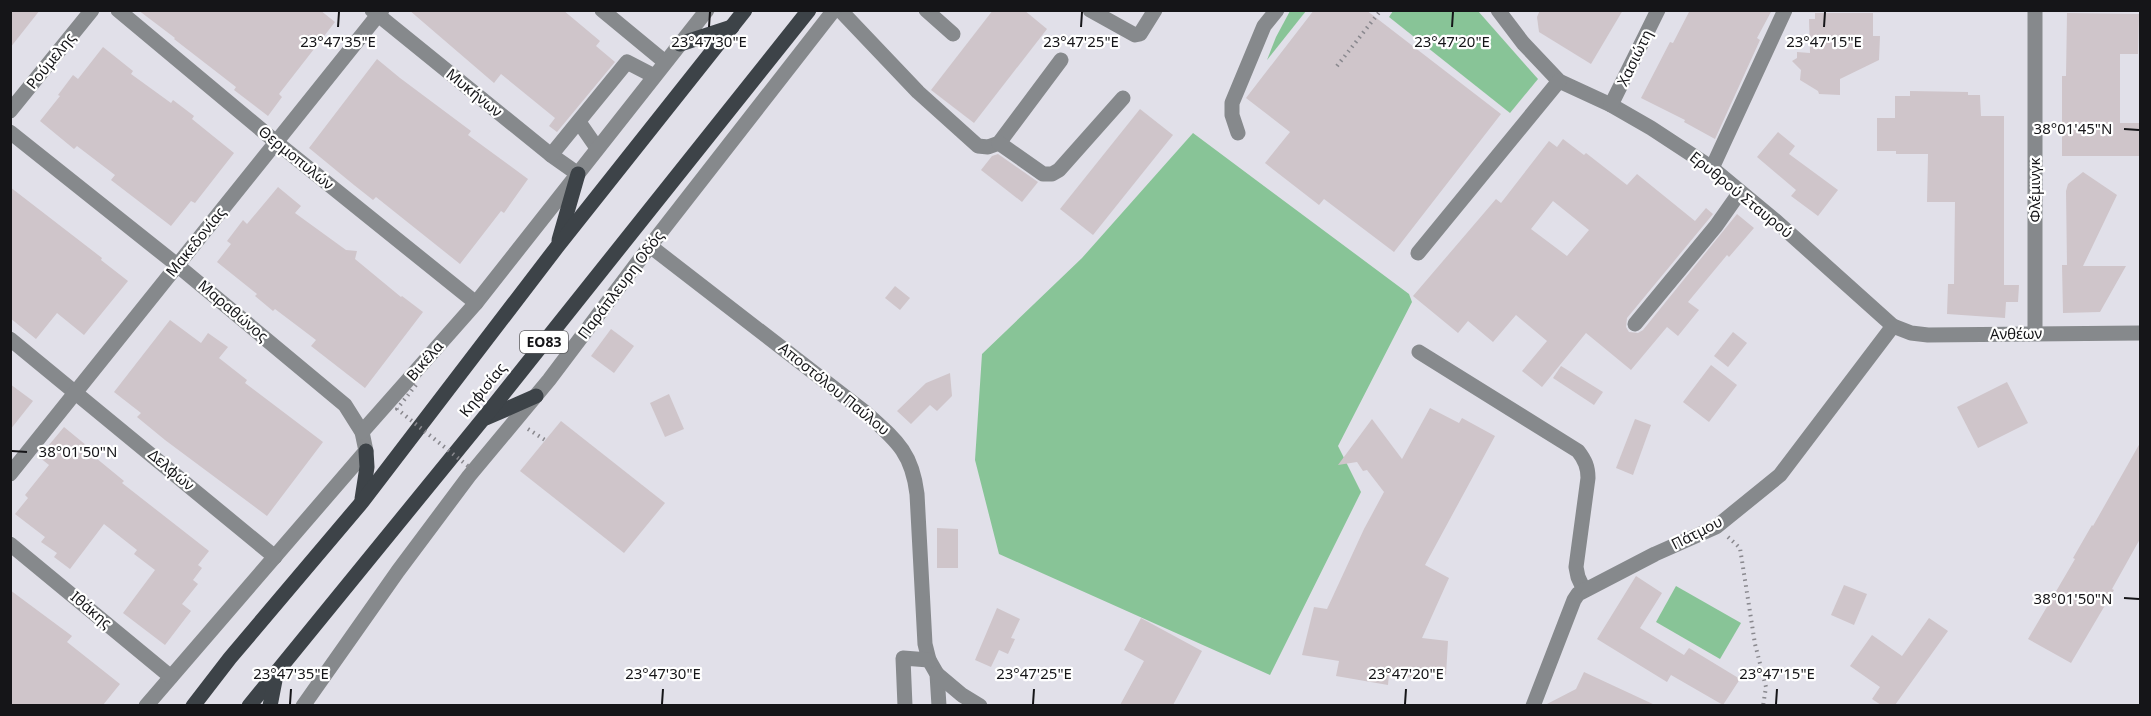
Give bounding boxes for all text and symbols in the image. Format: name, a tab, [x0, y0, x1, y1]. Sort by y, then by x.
street label: Χασιώτη	[1612, 26, 1656, 89]
street label: Ρούμελης	[21, 28, 79, 93]
text: 23°47'35"E	[300, 31, 376, 51]
text: 23°47'30"E	[671, 31, 747, 51]
text: 23°47'25"E	[1043, 31, 1119, 51]
text: 23°47'20"E	[1414, 31, 1490, 51]
text: 23°47'15"E	[1786, 31, 1862, 51]
street label: Μυκήνων	[442, 63, 507, 121]
text: 38°01'45"N	[2034, 118, 2112, 138]
street label: Θερμοπυλών	[255, 121, 339, 194]
street label: Ερυθρού Σταυρού	[1686, 146, 1797, 242]
street label: Φλέμινγκ	[2024, 157, 2044, 223]
street label: Μακεδονίας	[161, 202, 230, 280]
street label: Παράπλευρη Οδός	[573, 226, 668, 343]
street label: Μαραθώνος	[194, 275, 273, 345]
street label: Ανθέων	[1990, 323, 2043, 343]
road number: ΕΟ83	[520, 331, 568, 353]
street label: Βικέλα	[401, 336, 448, 385]
street label: Αποστόλου Παύλου	[775, 337, 894, 439]
street label: Κηφισίας	[454, 358, 510, 421]
text: 38°01'50"N	[39, 441, 117, 461]
street label: Δελφών	[144, 444, 199, 495]
street label: Πάτμου	[1668, 511, 1725, 553]
street label: Ιθάκης	[67, 586, 116, 632]
text: 38°01'50"N	[2034, 588, 2112, 608]
text: 23°47'35"E	[253, 663, 329, 683]
text: 23°47'30"E	[625, 663, 701, 683]
text: 23°47'25"E	[996, 663, 1072, 683]
text: 23°47'20"E	[1368, 663, 1444, 683]
text: 23°47'15"E	[1739, 663, 1815, 683]

